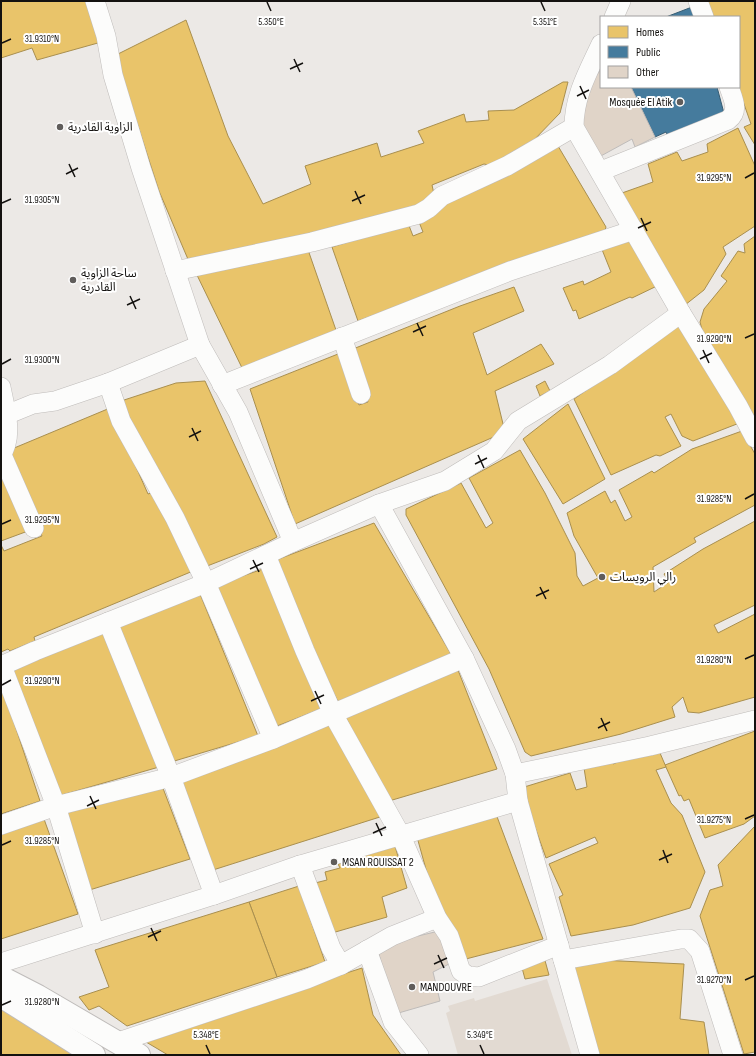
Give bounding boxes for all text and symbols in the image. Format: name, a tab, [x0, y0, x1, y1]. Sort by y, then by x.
text: 5.350°E	[258, 16, 284, 28]
text: 5.351°E	[533, 16, 557, 28]
legend	[600, 16, 740, 88]
text: Homes	[636, 25, 664, 40]
text: 31.9310°N	[25, 33, 59, 45]
text: Public	[636, 45, 661, 60]
text: Other	[636, 65, 660, 80]
place label: Mosquée El Atik	[609, 95, 672, 110]
marker: Mosquée El Atik	[675, 97, 685, 107]
place label: الزاوية القادرية	[68, 120, 133, 135]
marker: الزاوية القادرية	[55, 122, 65, 132]
text: 31.9295°N	[697, 172, 731, 184]
text: 31.9305°N	[25, 194, 59, 206]
place label: ساحة الزاوية القادرية	[81, 266, 137, 295]
marker: ساحة الزاوية القادرية	[68, 275, 78, 285]
text: 31.9290°N	[696, 333, 732, 345]
text: 31.9300°N	[24, 354, 60, 366]
text: 31.9285°N	[697, 493, 731, 505]
text: 31.9295°N	[25, 514, 59, 526]
place label: رالي الرويسات	[610, 570, 676, 586]
marker: رالي الرويسات	[597, 572, 607, 582]
text: 31.9280°N	[696, 654, 732, 666]
text: 31.9290°N	[24, 675, 60, 687]
text: 31.9275°N	[697, 814, 731, 826]
text: 31.9285°N	[25, 835, 59, 847]
place label: MSAN ROUISSAT 2	[342, 855, 414, 870]
marker: MSAN ROUISSAT 2	[329, 857, 339, 867]
text: 31.9270°N	[697, 974, 731, 986]
place label: MANDOUVRE	[420, 980, 472, 995]
marker: MANDOUVRE	[407, 982, 417, 992]
text: 31.9280°N	[24, 996, 60, 1008]
text: 5.348°E	[193, 1029, 219, 1041]
text: 5.349°E	[467, 1029, 493, 1041]

